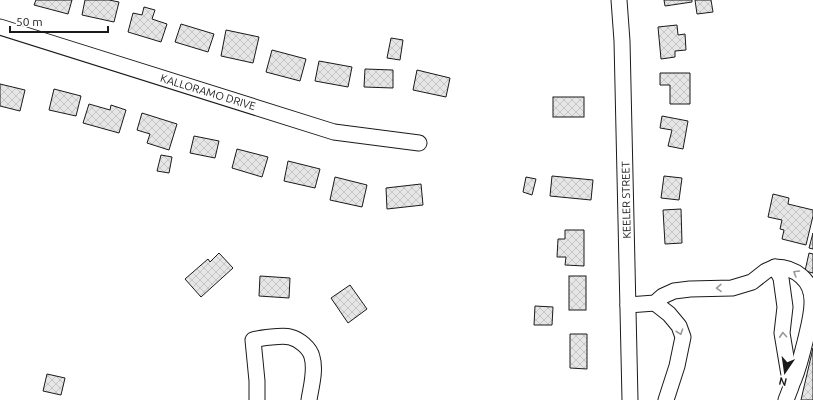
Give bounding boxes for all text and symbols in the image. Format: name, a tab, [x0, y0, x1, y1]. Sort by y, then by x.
scale bar	[10, 8, 108, 34]
text: 50 m	[16, 15, 43, 28]
street label: KALLORAMO DRIVE	[159, 72, 257, 112]
street label: KEELER STREET	[619, 161, 633, 239]
one-way arrow	[793, 270, 800, 277]
one-way arrow	[716, 284, 722, 292]
one-way arrow	[675, 329, 684, 336]
one-way arrow	[779, 332, 788, 338]
north arrow	[765, 352, 805, 392]
text: N	[777, 375, 788, 389]

